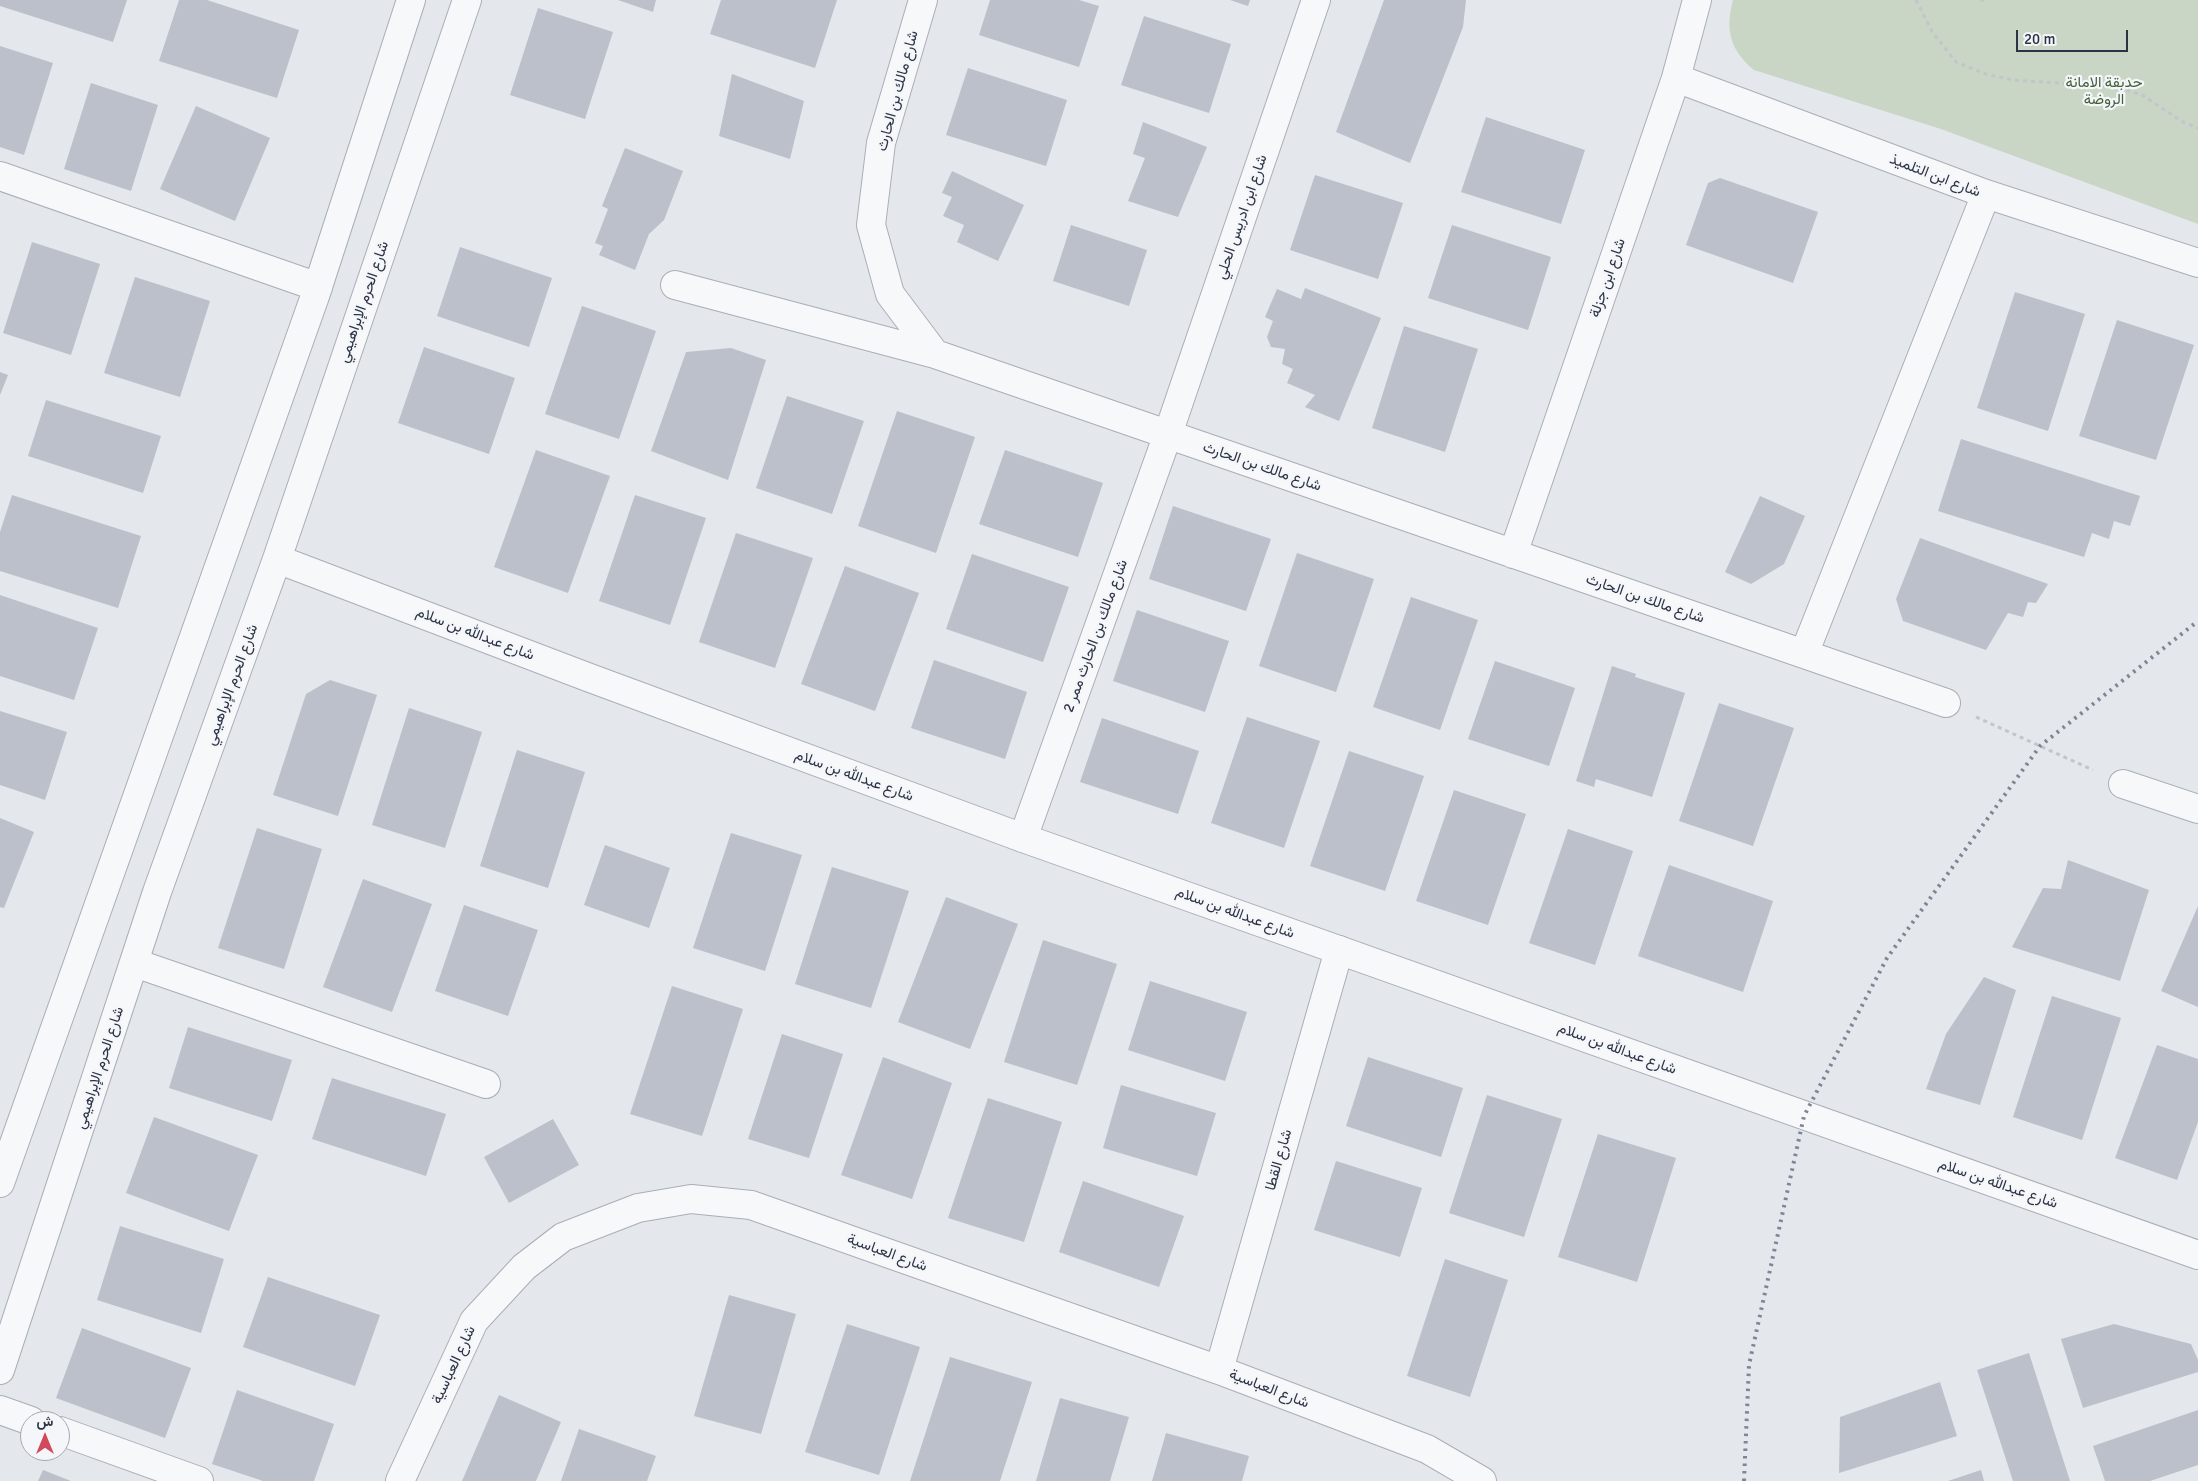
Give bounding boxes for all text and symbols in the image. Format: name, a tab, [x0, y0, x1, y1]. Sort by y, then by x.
scale bar	[2018, 20, 2130, 52]
street label: شارع مالك بن الحارث	[873, 29, 923, 153]
text: 20 m	[2024, 30, 2055, 48]
park label: حدبقة الامانة الروضة	[2066, 74, 2142, 109]
street label: شارع ابن التلميذ	[1887, 150, 1983, 202]
street label: شارع ابن ادريس الحلي	[1212, 152, 1272, 282]
street label: شارع ابن جزلة	[1586, 236, 1630, 320]
street label: شارع الحرم الإبراهيمي	[335, 239, 393, 365]
street label: شارع مالك بن الحارث	[1200, 438, 1324, 496]
street label: شارع مالك بن الحارث ممر 2	[1060, 557, 1132, 715]
street label: شارع مالك بن الحارث	[1583, 570, 1707, 628]
street label: شارع عبدالله بن سلام	[413, 603, 537, 665]
street label: شارع الحرم الإبراهيمي	[202, 622, 262, 748]
street label: شارع عبدالله بن سلام	[792, 746, 916, 806]
street label: شارع عبدالله بن سلام	[1173, 883, 1297, 943]
street label: شارع الحرم الإبراهيمي	[72, 1005, 128, 1131]
street label: شارع عبدالله بن سلام	[1555, 1019, 1679, 1079]
street label: شارع القطا	[1262, 1127, 1296, 1193]
street label: شارع عبدالله بن سلام	[1936, 1155, 2060, 1213]
street label: شارع العباسية	[844, 1230, 930, 1276]
street label: شارع العباسية	[428, 1323, 480, 1407]
street label: شارع العباسية	[1227, 1366, 1311, 1412]
north arrow	[20, 1411, 70, 1461]
text: ش	[37, 1413, 53, 1430]

